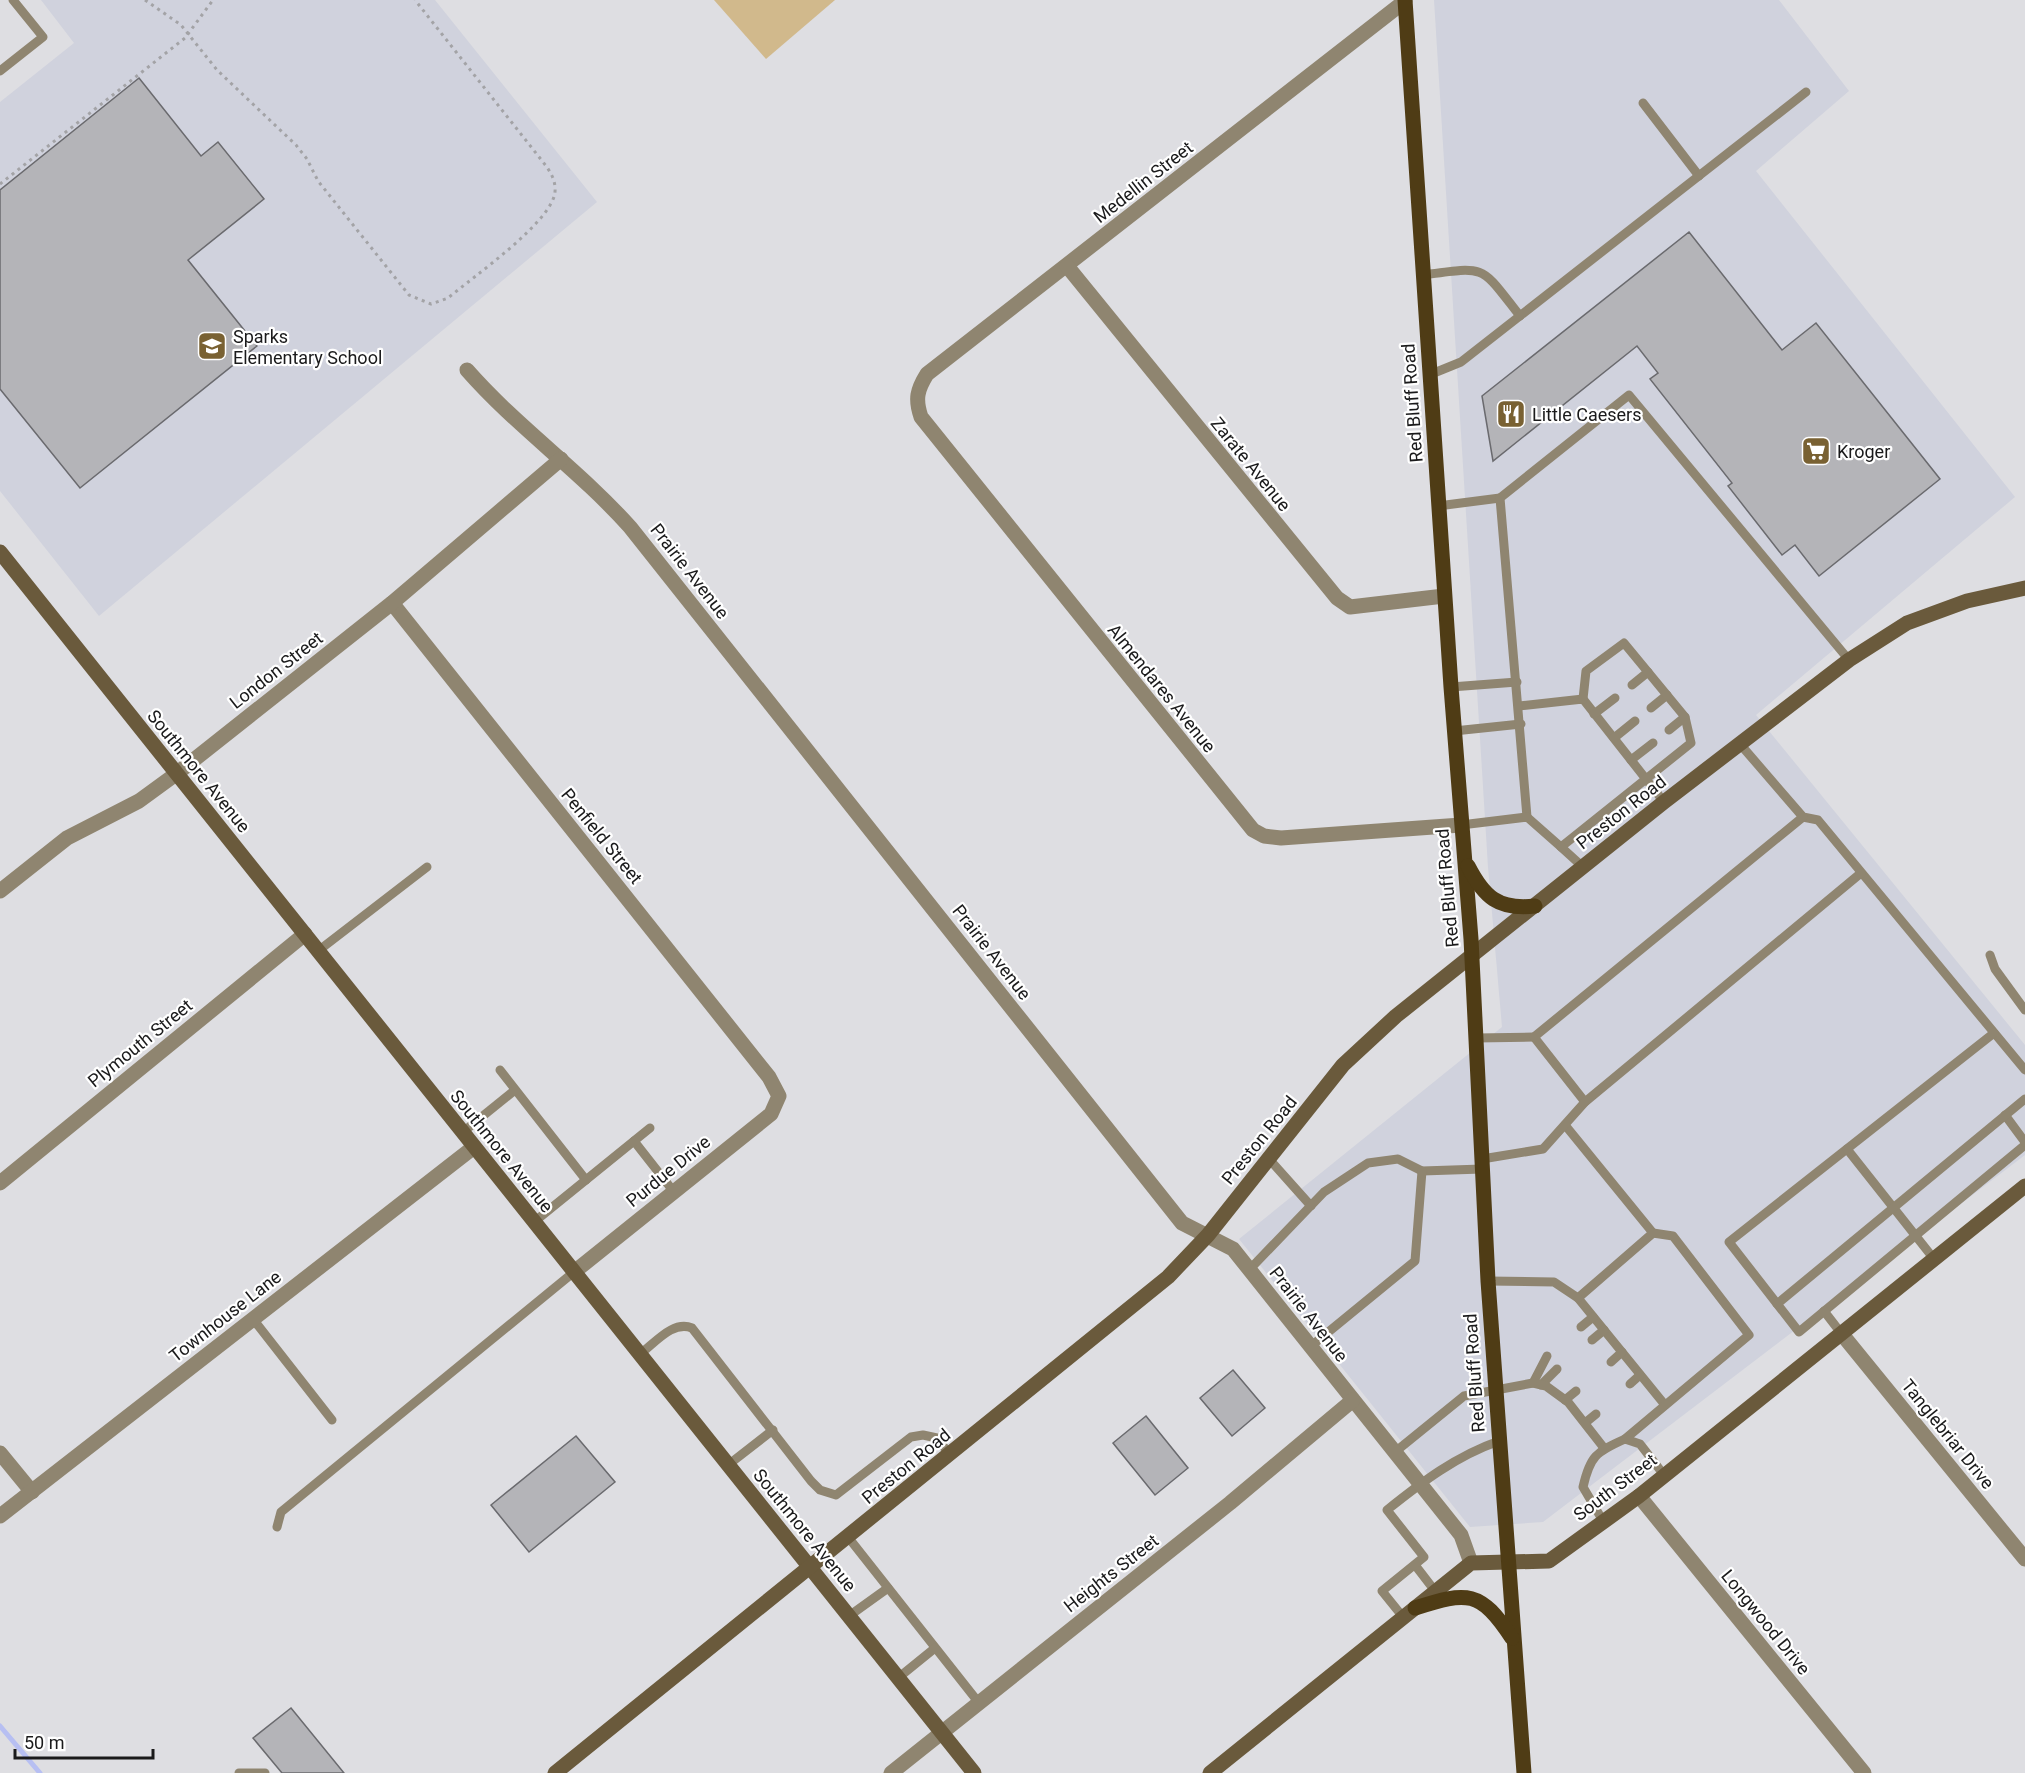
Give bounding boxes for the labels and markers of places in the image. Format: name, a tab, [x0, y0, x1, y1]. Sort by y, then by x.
place label: Sparks Elementary School	[233, 326, 382, 368]
school or university icon: Sparks Elementary School	[196, 330, 228, 362]
restaurant icon: Little Caesers	[1495, 398, 1527, 430]
place label: Little Caesers	[1532, 404, 1642, 425]
supermarket icon: Kroger	[1800, 435, 1832, 467]
place label: Kroger	[1837, 441, 1890, 462]

